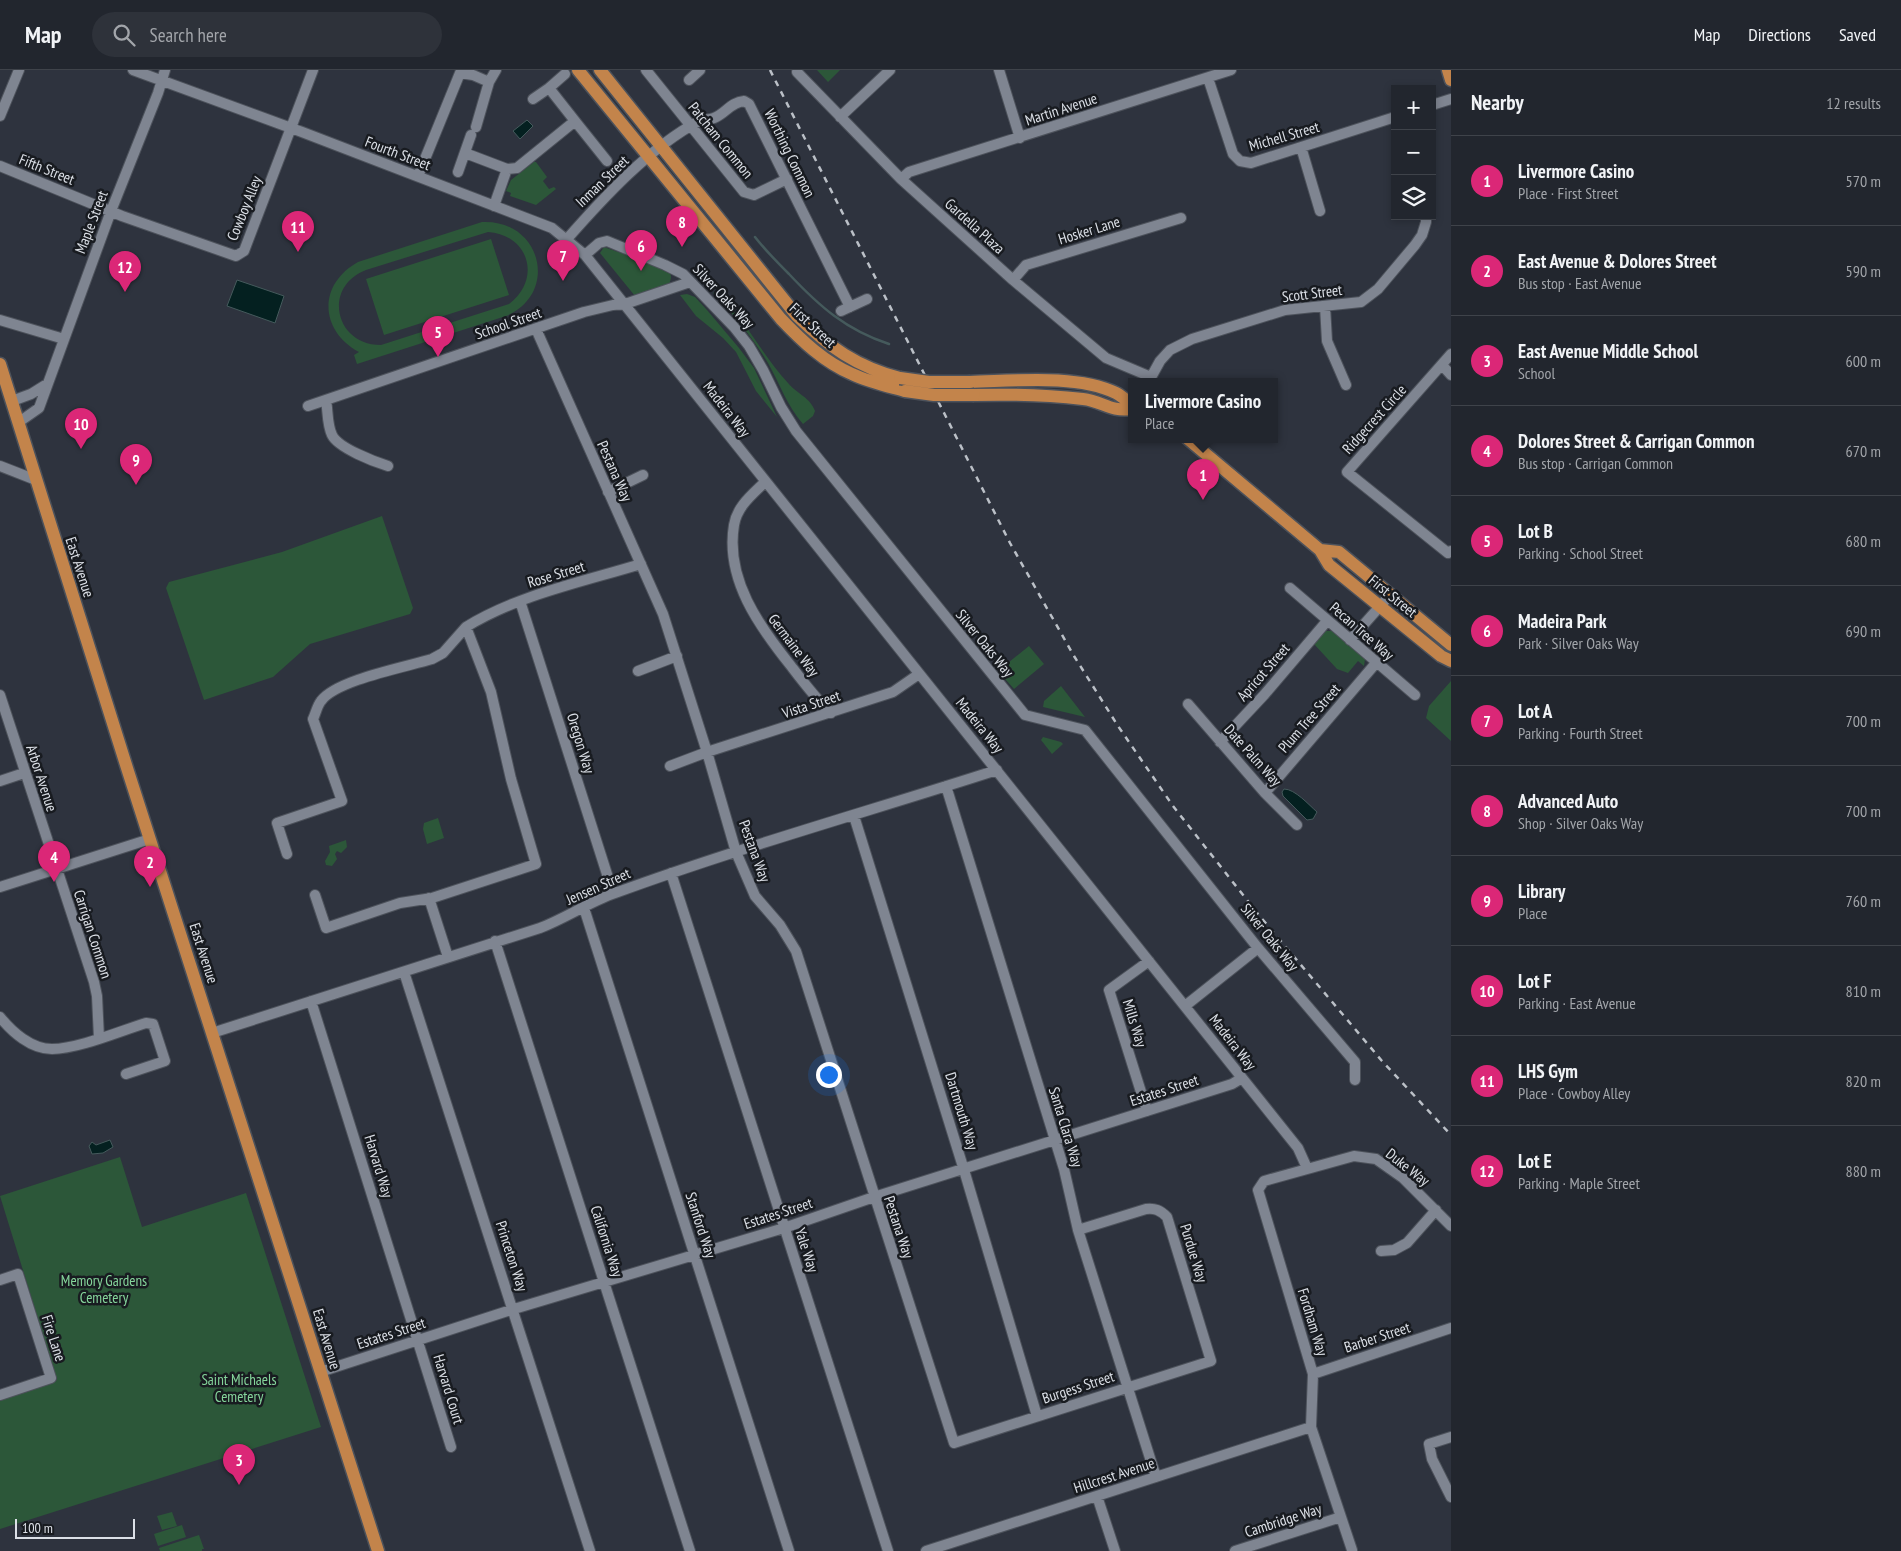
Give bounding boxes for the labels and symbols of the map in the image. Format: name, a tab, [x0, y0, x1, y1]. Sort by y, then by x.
street label: Martin Avenue	[1023, 88, 1099, 130]
street label: Patcham Common	[684, 98, 758, 182]
street label: Worthing Common	[760, 106, 820, 200]
street label: Michell Street	[1247, 117, 1321, 155]
street label: Fourth Street	[363, 132, 433, 174]
street label: Fifth Street	[17, 149, 77, 189]
street label: Inman Street	[571, 151, 633, 211]
street label: Cowboy Alley	[222, 173, 266, 243]
street label: Maple Street	[70, 188, 112, 256]
street label: Gardella Plaza	[941, 194, 1009, 258]
pin: 8	[666, 206, 698, 247]
pin: 11	[282, 211, 314, 252]
street label: Hosker Lane	[1056, 212, 1122, 248]
pin: 6	[625, 230, 657, 271]
pin: 7	[547, 240, 579, 281]
pin: 12	[109, 251, 141, 292]
street label: Silver Oaks Way	[689, 260, 759, 333]
street label: Scott Street	[1281, 280, 1343, 306]
street label: First Street	[786, 299, 840, 351]
street label: School Street	[472, 303, 544, 343]
pin: 5	[422, 316, 454, 357]
street label: Madeira Way	[699, 377, 755, 441]
street label: Ridgecrest Circle	[1338, 380, 1410, 458]
pin: 10	[65, 408, 97, 449]
street label: Pestana Way	[593, 438, 637, 505]
pin: 9	[120, 444, 152, 485]
pin: 1	[1187, 459, 1219, 500]
street label: East Avenue	[61, 534, 99, 600]
street label: Rose Street	[525, 556, 587, 592]
street label: First Street	[1365, 571, 1421, 621]
street label: Pecan Tree Way	[1326, 598, 1398, 664]
street label: Silver Oaks Way	[952, 605, 1018, 681]
street label: Germaine Way	[764, 610, 824, 680]
street label: Apricot Street	[1233, 639, 1293, 705]
street label: Plum Tree Street	[1274, 680, 1344, 756]
street label: Vista Street	[779, 686, 842, 723]
street label: Madeira Way	[952, 693, 1008, 757]
street label: Oregon Way	[563, 711, 599, 776]
street label: Date Palm Way	[1220, 720, 1286, 790]
street label: Arbor Avenue	[22, 742, 62, 814]
street label: Pestana Way	[735, 817, 775, 885]
pin: 4	[38, 841, 70, 882]
pin: 2	[134, 846, 166, 887]
street label: Jensen Street	[562, 863, 633, 909]
street label: Carrigan Common	[70, 887, 116, 981]
street label: Silver Oaks Way	[1237, 899, 1303, 975]
street label: East Avenue	[185, 920, 223, 986]
street label: Mills Way	[1119, 997, 1151, 1050]
street label: Madeira Way	[1205, 1010, 1261, 1074]
your location	[816, 1062, 842, 1088]
street label: Dartmouth Way	[941, 1070, 983, 1152]
street label: Estates Street	[1127, 1070, 1201, 1110]
street label: Santa Clara Way	[1045, 1085, 1087, 1170]
street label: Harvard Way	[360, 1132, 398, 1200]
street label: Duke Way	[1382, 1144, 1434, 1190]
street label: Stanford Way	[681, 1190, 721, 1261]
street label: Estates Street	[741, 1193, 815, 1233]
street label: Pestana Way	[880, 1193, 918, 1261]
street label: California Way	[587, 1203, 628, 1279]
street label: Princeton Way	[492, 1218, 532, 1294]
street label: Purdue Way	[1176, 1221, 1212, 1285]
street label: Yale Way	[791, 1225, 823, 1275]
park label: Memory Gardens Cemetery	[61, 1271, 147, 1307]
street label: Fordham Way	[1294, 1286, 1332, 1358]
street label: East Avenue	[309, 1306, 345, 1372]
street label: Fire Lane	[38, 1312, 70, 1364]
street label: Estates Street	[354, 1313, 428, 1353]
street label: Barber Street	[1342, 1317, 1412, 1357]
street label: Harvard Court	[429, 1352, 469, 1426]
street label: Burgess Street	[1040, 1366, 1116, 1408]
park label: Saint Michaels Cemetery	[201, 1370, 277, 1406]
pin: 3	[223, 1444, 255, 1485]
street label: Hillcrest Avenue	[1071, 1453, 1157, 1497]
street label: Cambridge Way	[1242, 1499, 1324, 1541]
scale bar	[15, 1516, 135, 1539]

